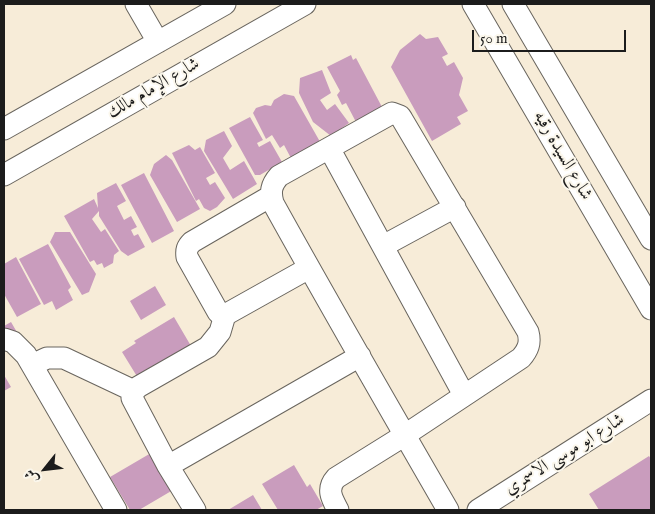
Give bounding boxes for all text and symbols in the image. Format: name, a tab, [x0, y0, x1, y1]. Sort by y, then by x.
scale bar	[475, 20, 629, 52]
text: 50 m	[480, 29, 508, 48]
street label: شارع الإمام مالك	[104, 54, 204, 124]
street label: شارع السيدة رقيه	[528, 107, 596, 205]
street label: شارع ابو موسى الاسمري	[501, 410, 629, 500]
north arrow	[20, 444, 70, 494]
text: ش	[21, 466, 43, 487]

